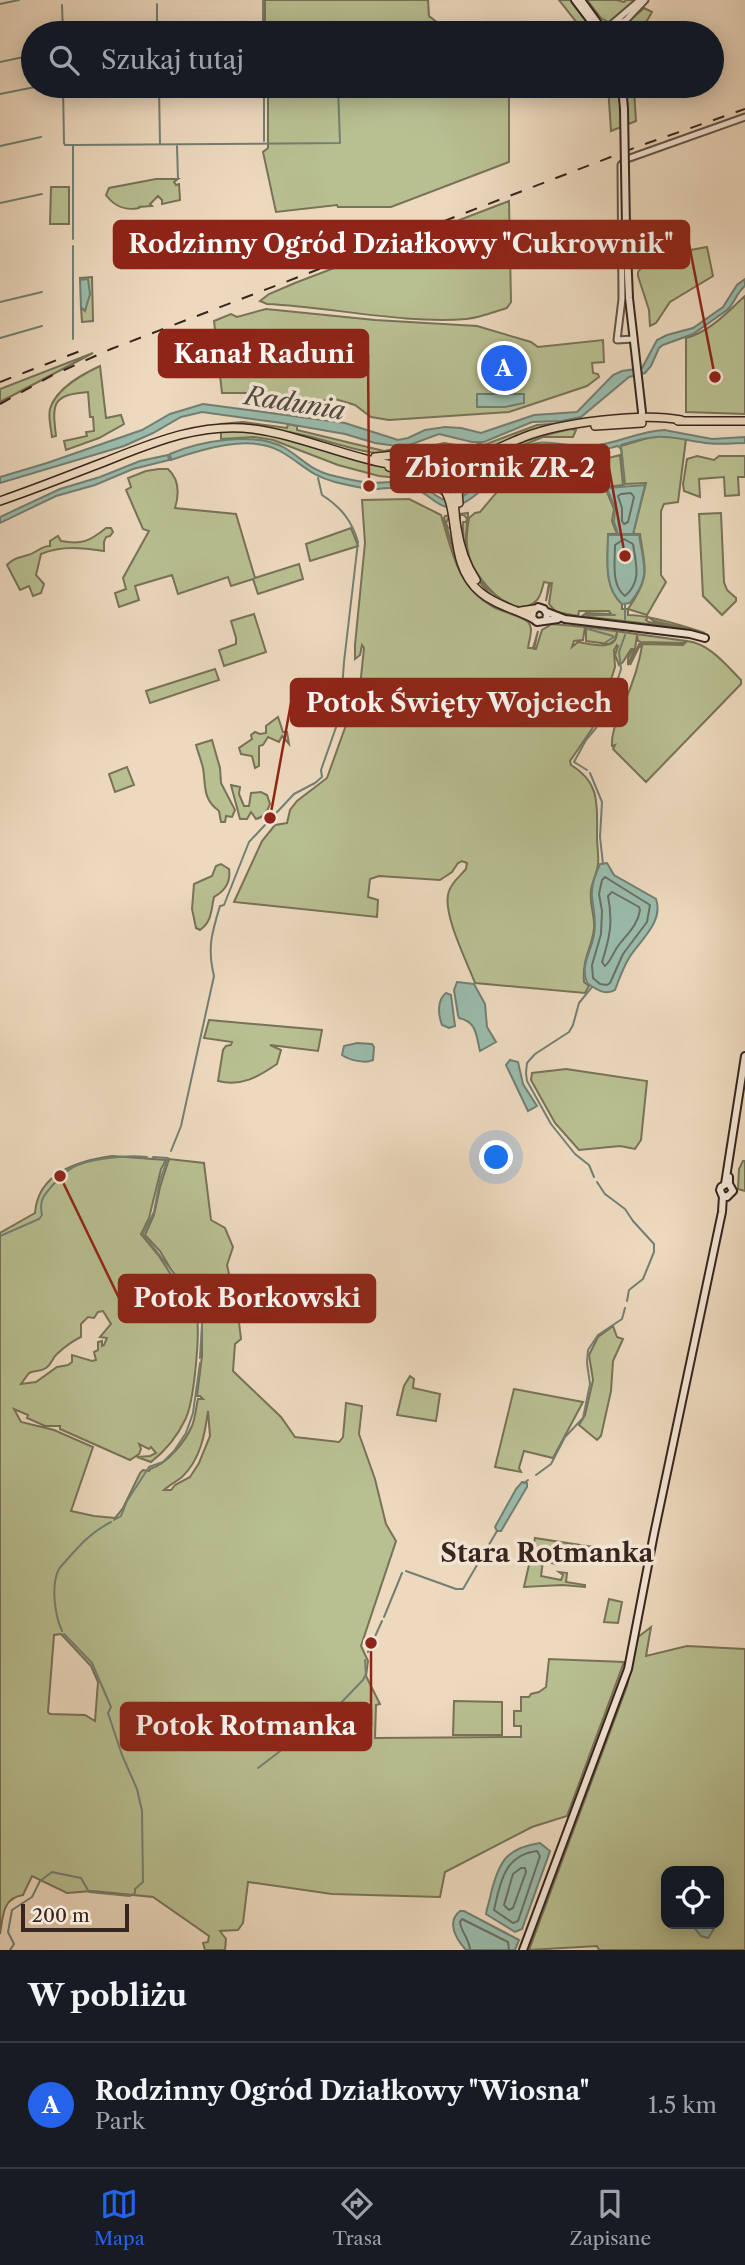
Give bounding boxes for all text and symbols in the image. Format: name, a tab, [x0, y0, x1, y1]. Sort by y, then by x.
search box	[21, 21, 724, 98]
icon: search	[45, 41, 83, 79]
text: Szukaj tutaj	[101, 44, 244, 76]
callout: Rodzinny Ogród Działkowy "Cukrownik"	[114, 221, 689, 268]
text: Rodzinny Ogród Działkowy "Cukrownik"	[128, 228, 674, 260]
callout: Kanał Raduni	[159, 330, 368, 377]
text: Kanał Raduni	[173, 338, 355, 370]
pin: A	[481, 342, 527, 394]
water label: Radunia	[240, 379, 348, 427]
callout: Zbiornik ZR-2	[391, 445, 609, 492]
text: Zbiornik ZR-2	[405, 452, 595, 484]
callout: Potok Święty Wojciech	[291, 679, 627, 726]
text: Potok Święty Wojciech	[306, 687, 612, 719]
your location	[479, 1140, 513, 1174]
callout: Potok Borkowski	[119, 1275, 375, 1322]
text: Potok Borkowski	[133, 1282, 361, 1314]
district label: Stara Rotmanka	[440, 1537, 655, 1569]
callout: Potok Rotmanka	[121, 1703, 371, 1750]
text: Potok Rotmanka	[135, 1710, 358, 1742]
map controls	[661, 1866, 724, 1929]
button: locate	[661, 1866, 724, 1929]
scale bar	[21, 1901, 130, 1933]
text: 200 m	[32, 1904, 90, 1927]
text: W pobliżu	[28, 1977, 187, 2014]
text: Rodzinny Ogród Działkowy "Wiosna"	[95, 2075, 589, 2107]
text: A	[42, 2091, 60, 2119]
text: 1.5 km	[648, 2091, 717, 2119]
text: Park	[95, 2107, 145, 2135]
tab: Mapa	[94, 2185, 145, 2250]
tab: Trasa	[333, 2185, 382, 2250]
tab: Zapisane	[570, 2185, 651, 2250]

